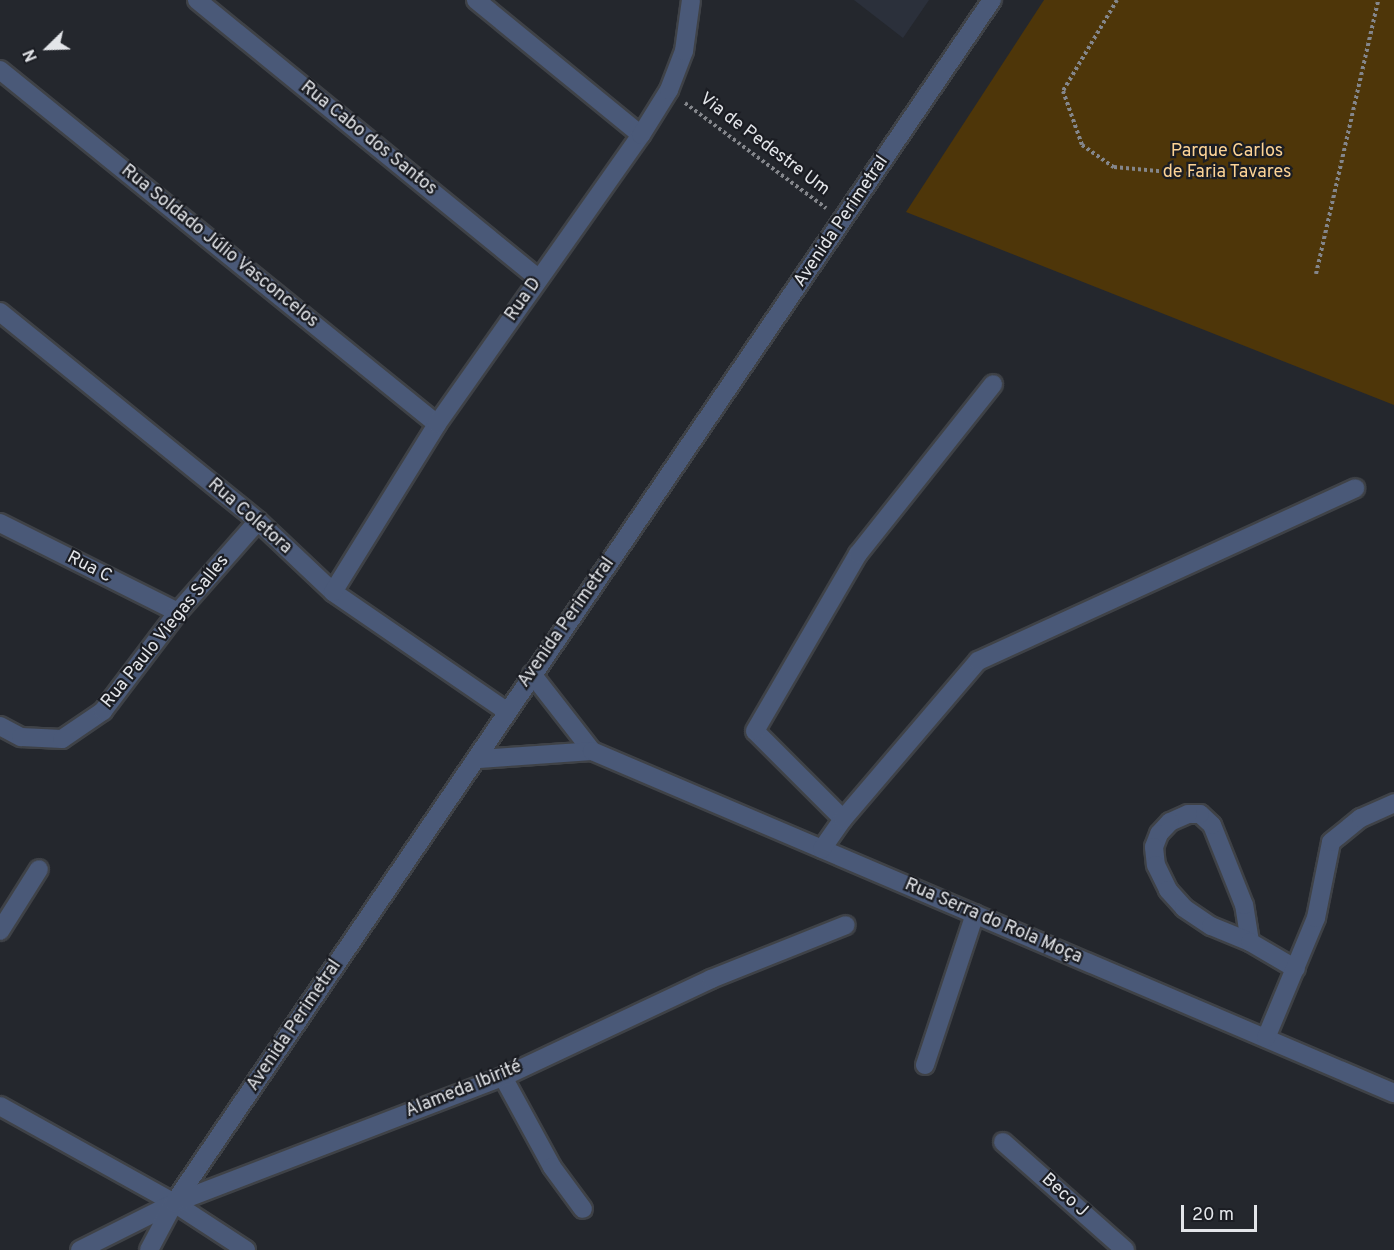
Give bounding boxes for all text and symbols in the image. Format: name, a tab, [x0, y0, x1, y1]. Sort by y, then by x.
north arrow	[18, 18, 78, 78]
text: N	[20, 46, 43, 64]
street label: Rua Cabo dos Santos	[295, 77, 441, 201]
street label: Via de Pedestre Um	[695, 89, 833, 201]
park label: Parque Carlos de Faria Tavares	[1162, 142, 1292, 184]
street label: Avenida Perimetral	[790, 152, 894, 292]
street label: Rua Soldado Júlio Vasconcelos	[116, 161, 322, 333]
street label: Rua D	[501, 274, 547, 326]
street label: Rua Coletora	[203, 475, 295, 559]
street label: Rua C	[63, 548, 115, 588]
street label: Rua Paulo Viegas Salles	[97, 551, 235, 713]
street label: Avenida Perimetral	[514, 554, 620, 692]
street label: Rua Serra do Rola Moça	[901, 875, 1085, 969]
street label: Avenida Perimetral	[243, 956, 347, 1096]
street label: Alameda Ibirité	[403, 1057, 525, 1123]
street label: Beco J	[1036, 1169, 1092, 1223]
scale bar	[1184, 1193, 1260, 1231]
text: 20 m	[1192, 1204, 1234, 1227]

